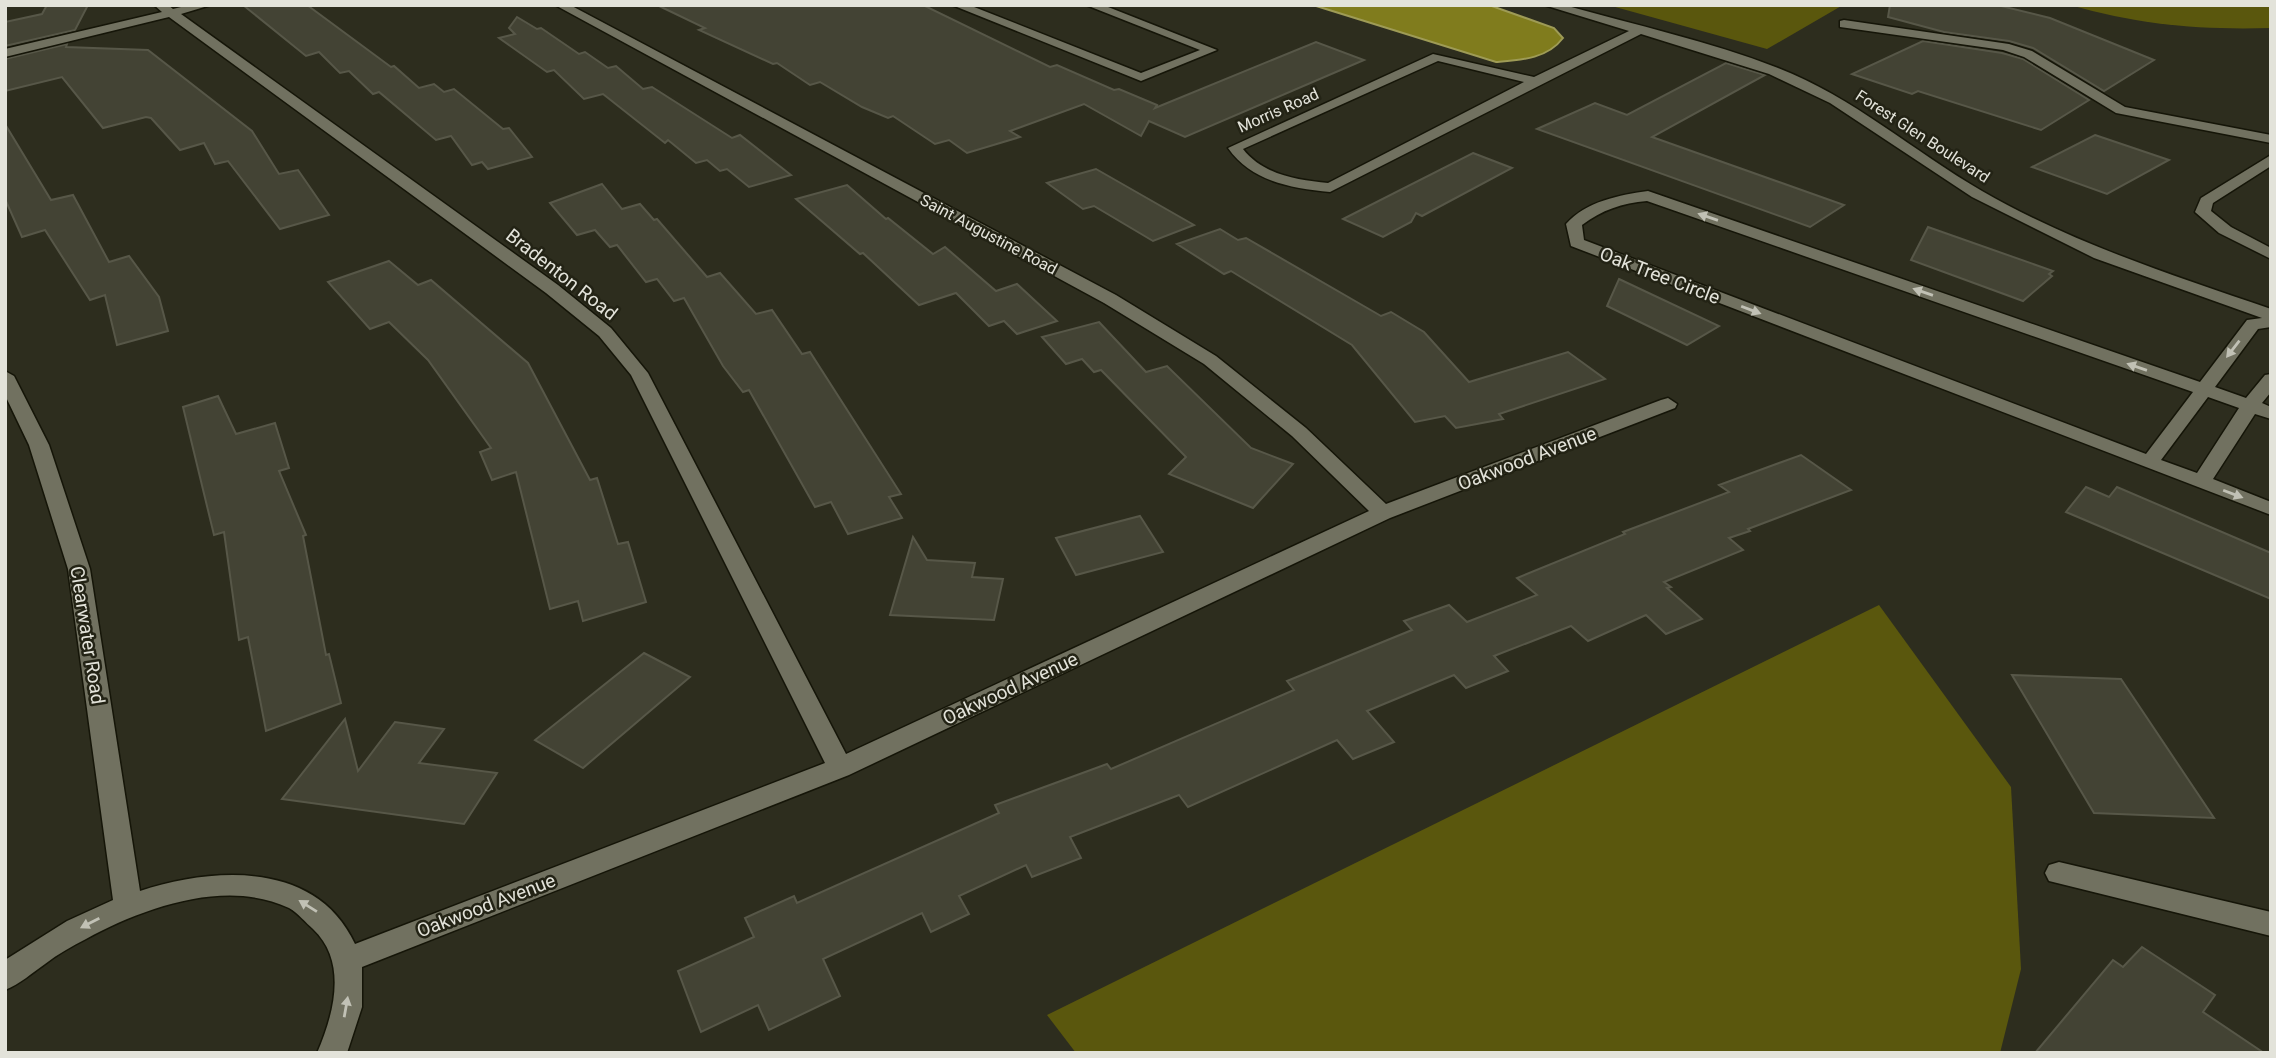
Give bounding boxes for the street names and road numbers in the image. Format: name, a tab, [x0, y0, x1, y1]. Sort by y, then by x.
street label: Morris Road	[1235, 84, 1322, 137]
street label: Forest Glen Boulevard	[1852, 86, 1993, 187]
street label: Saint Augustine Road	[917, 190, 1061, 279]
street label: Bradenton Road	[501, 224, 622, 325]
street label: Oak Tree Circle	[1596, 242, 1723, 309]
street label: Oakwood Avenue	[1455, 421, 1600, 495]
street label: Clearwater Road	[65, 564, 110, 706]
street label: Oakwood Avenue	[939, 647, 1081, 730]
street label: Oakwood Avenue	[414, 868, 559, 942]

